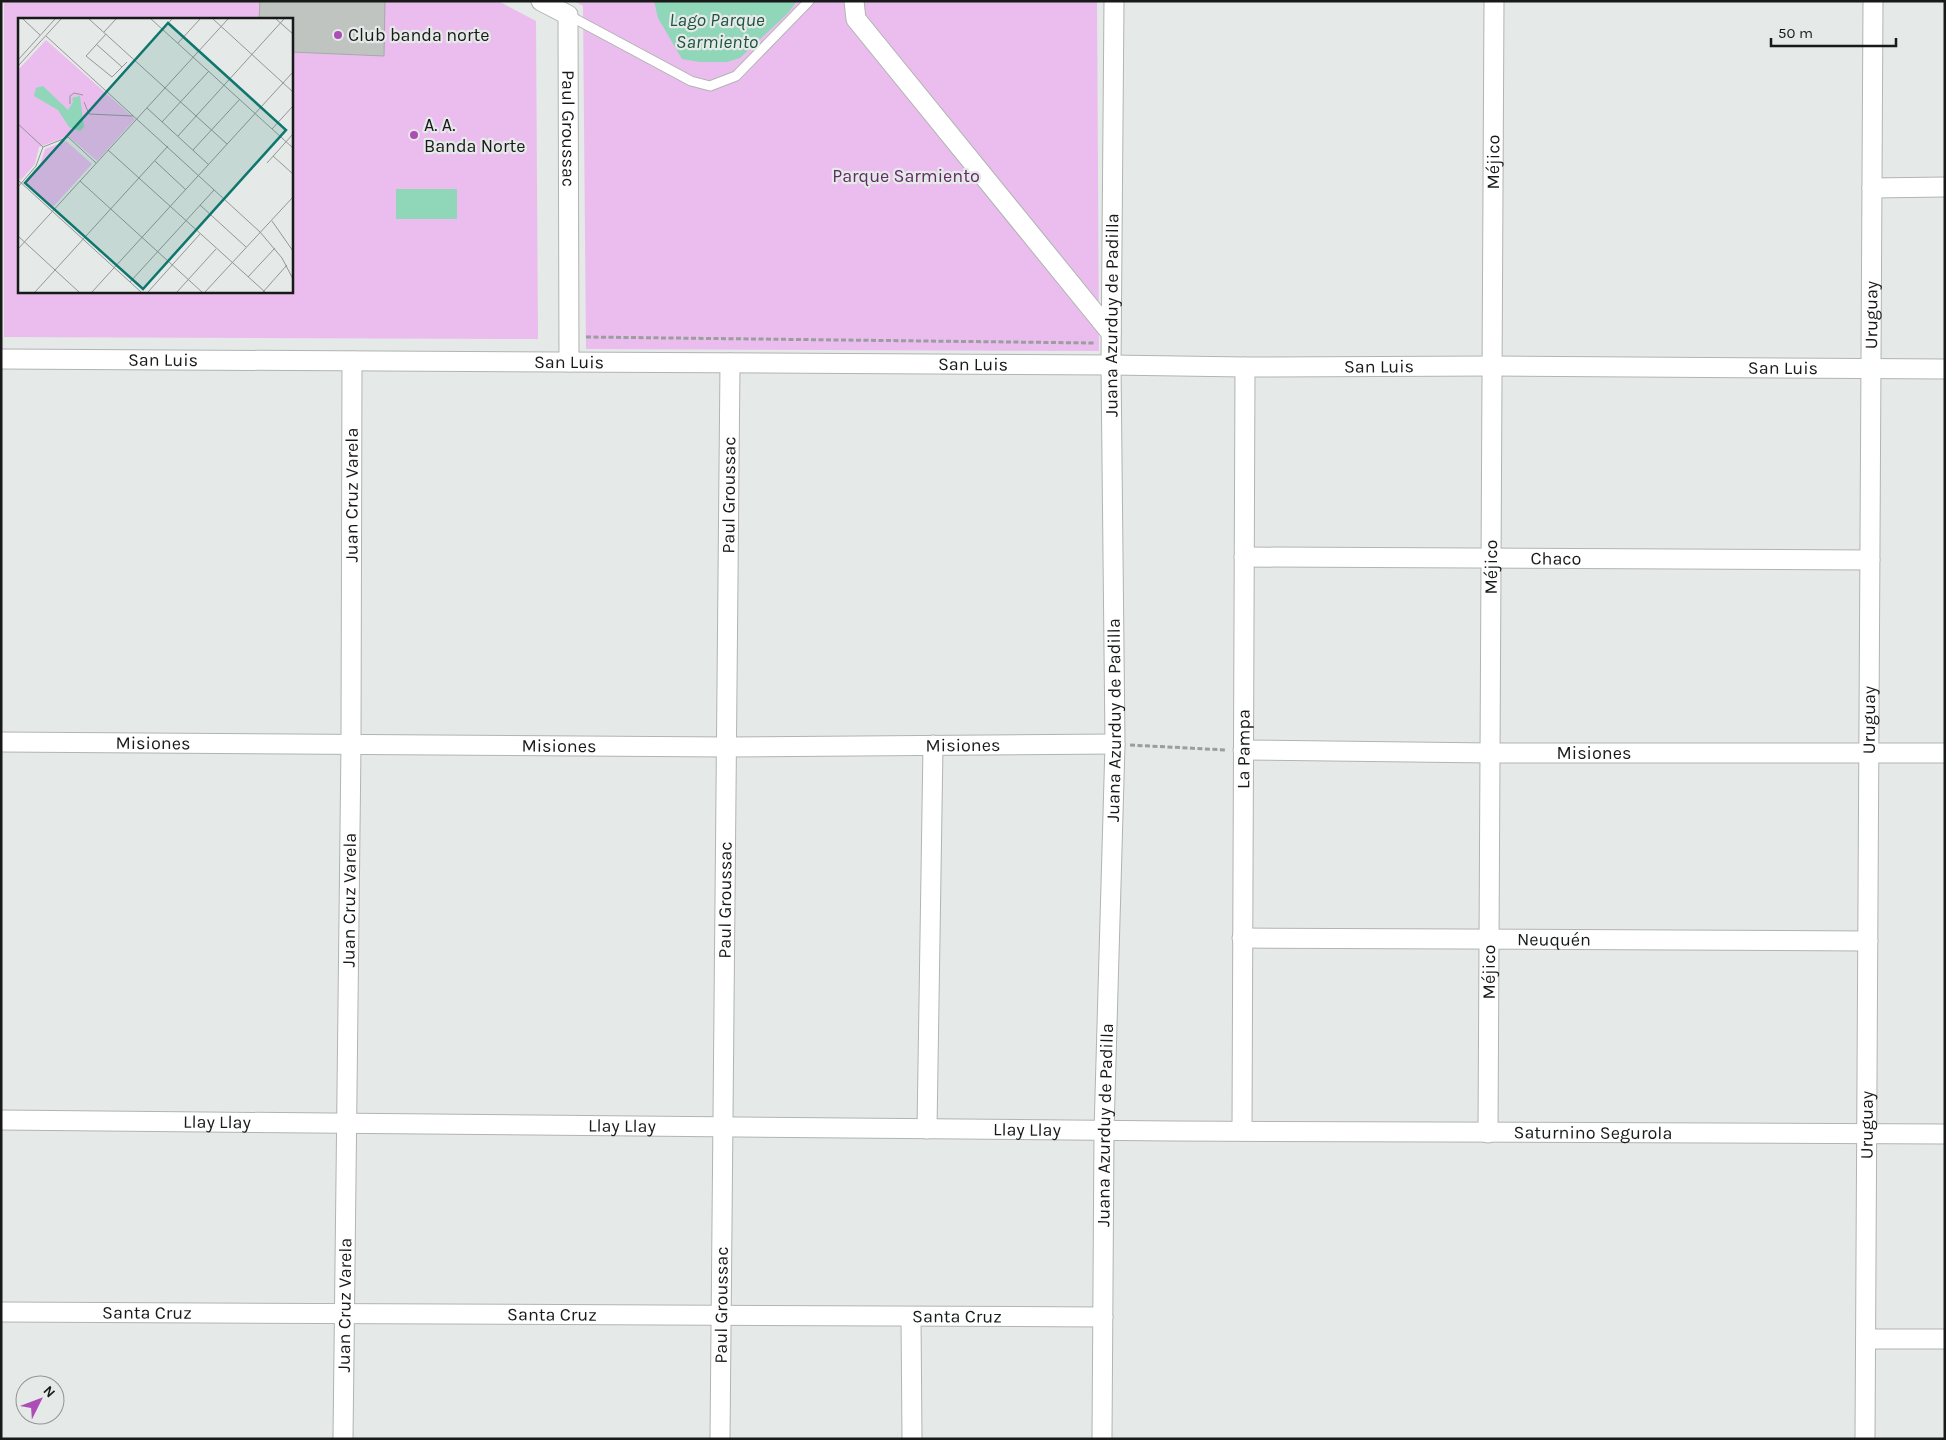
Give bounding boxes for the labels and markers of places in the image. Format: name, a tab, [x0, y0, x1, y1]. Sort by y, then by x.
place label: Club banda norte	[348, 24, 489, 46]
marker: Club banda norte	[332, 29, 344, 41]
place label: A. A. Banda Norte	[424, 114, 525, 157]
marker: A. A. Banda Norte	[408, 129, 420, 141]

